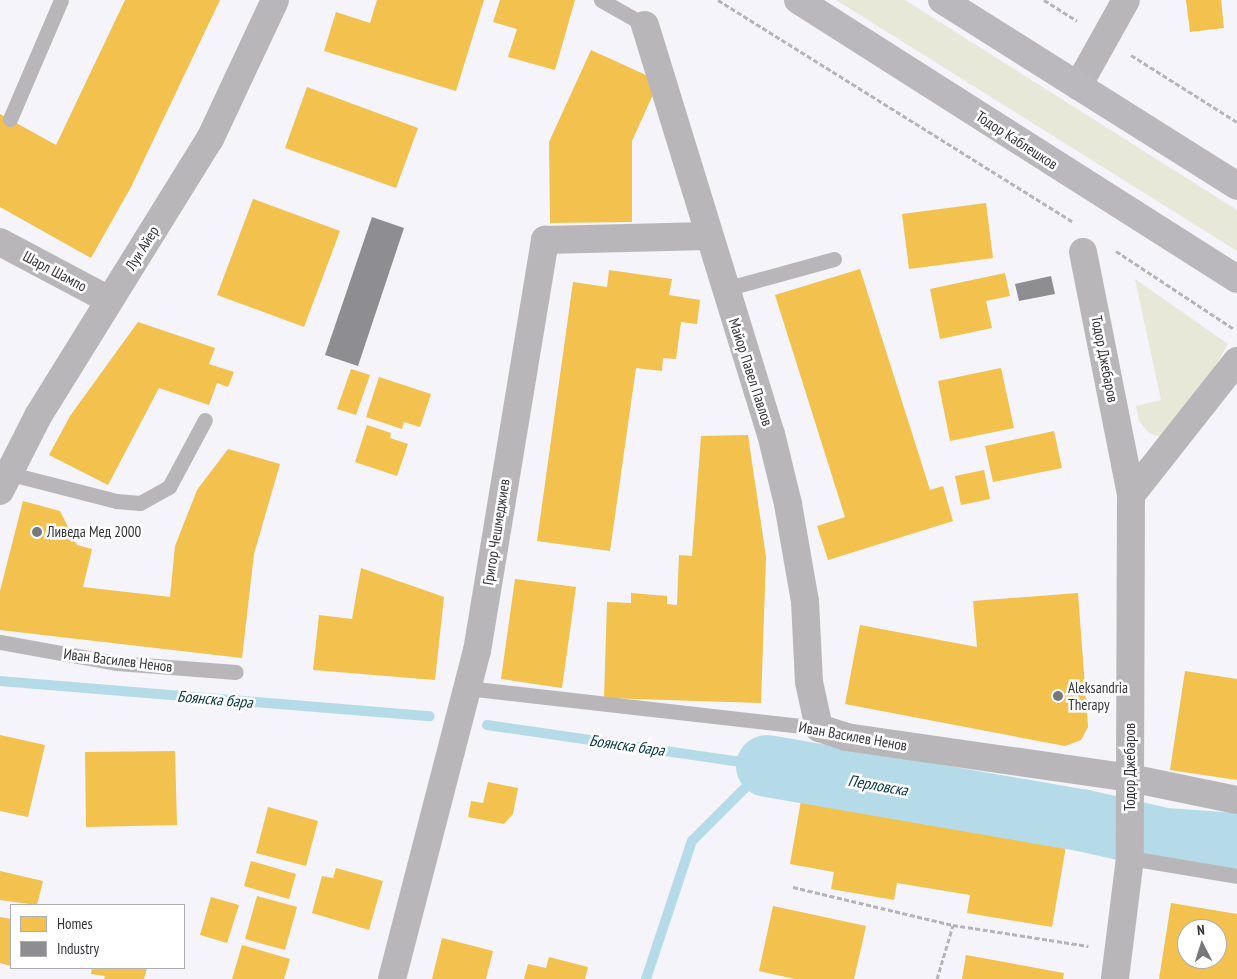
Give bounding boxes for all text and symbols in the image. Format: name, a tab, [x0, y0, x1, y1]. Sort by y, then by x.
street label: Тодор Каблешков	[973, 107, 1061, 173]
street label: Луи Айер	[121, 222, 163, 274]
street label: Шарл Шампо	[20, 247, 90, 295]
street label: Тодор Джебаров	[1088, 314, 1122, 404]
street label: Майор Павел Павлов	[725, 316, 777, 428]
street label: Григор Чешмеджиев	[479, 478, 513, 586]
place label: Ливеда Мед 2000	[47, 523, 141, 541]
marker: Ливеда Мед 2000	[31, 526, 43, 538]
street label: Иван Василев Ненов	[62, 644, 174, 676]
place label: Aleksandria Therapy	[1068, 678, 1128, 713]
water label: Боянска бара	[177, 686, 253, 712]
marker: Aleksandria Therapy	[1052, 690, 1064, 702]
street label: Иван Василев Ненов	[797, 718, 909, 754]
street label: Тодор Джебаров	[1121, 723, 1139, 811]
water label: Боянска бара	[588, 730, 666, 760]
water label: Перловска	[847, 770, 909, 800]
legend	[10, 904, 185, 969]
text: Homes	[57, 914, 93, 933]
north arrow	[1177, 919, 1227, 969]
text: N	[1196, 921, 1205, 939]
text: Industry	[57, 939, 99, 958]

